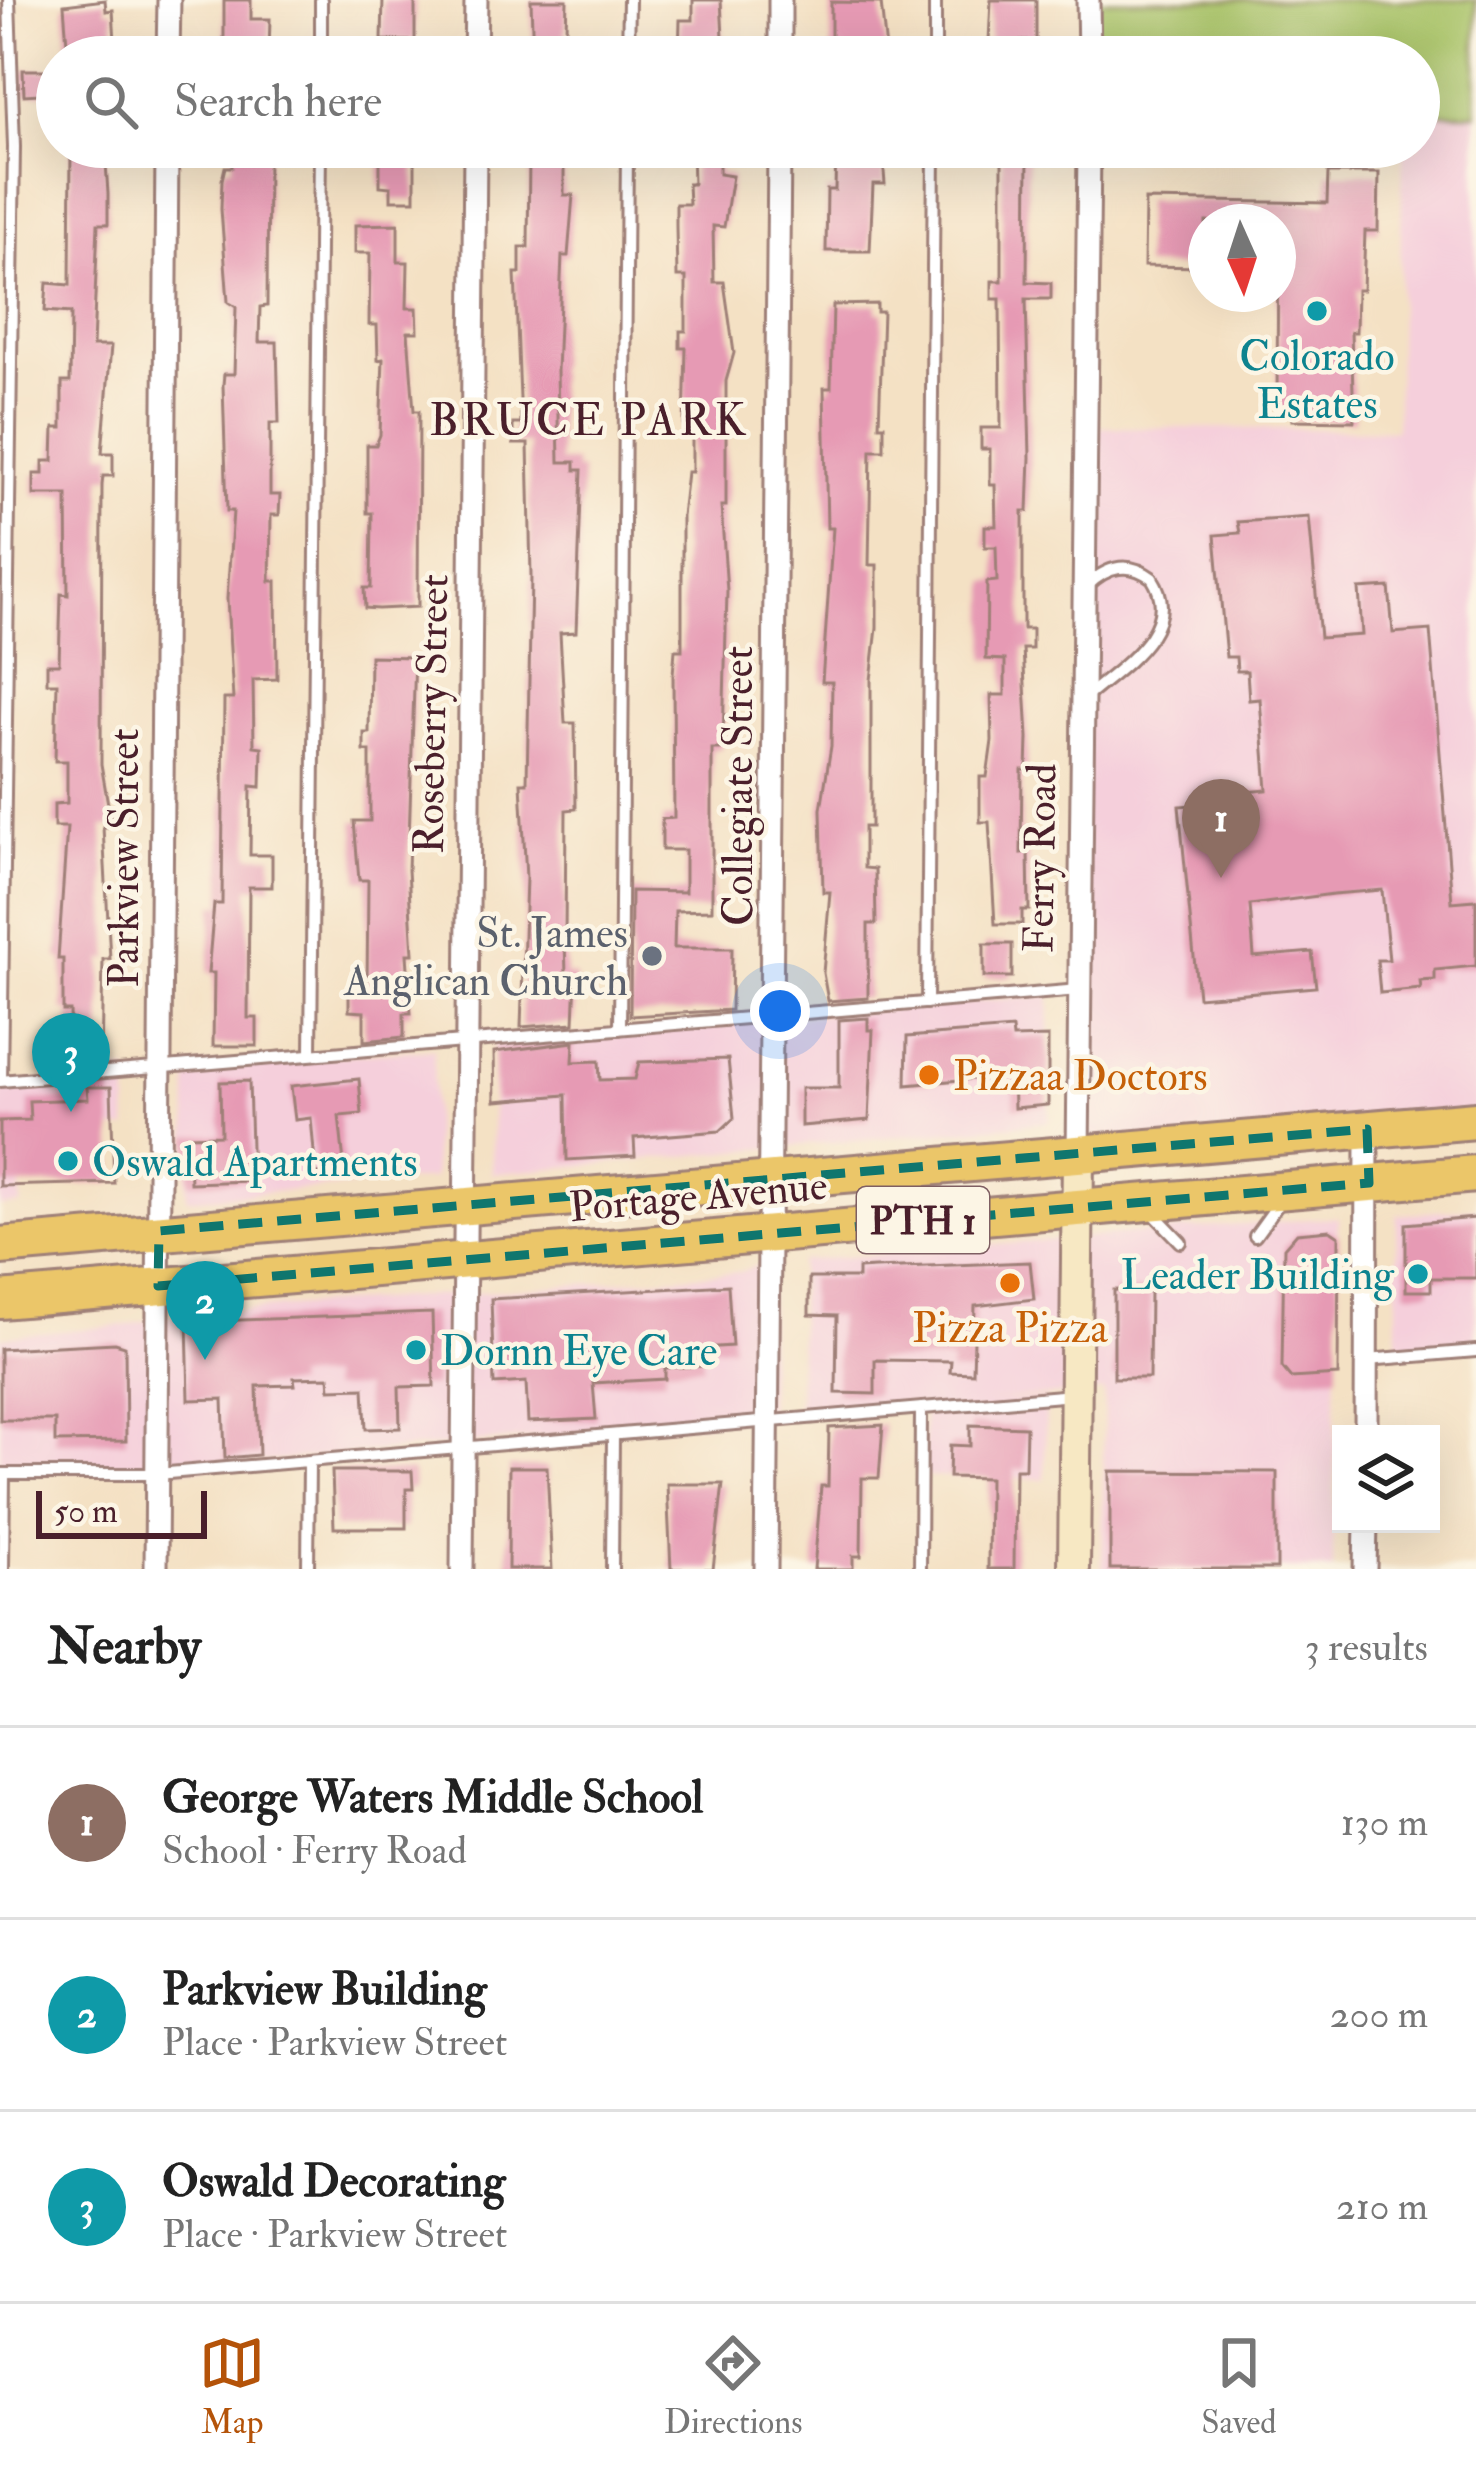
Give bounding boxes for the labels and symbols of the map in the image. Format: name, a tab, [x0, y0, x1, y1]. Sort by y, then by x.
north arrow	[1188, 204, 1296, 312]
marker: Colorado Estates	[1304, 298, 1330, 324]
place label: Colorado Estates	[1239, 331, 1395, 431]
district label: BRUCE PARK	[429, 393, 749, 449]
street label: Roseberry Street	[404, 574, 460, 854]
street label: Collegiate Street	[713, 646, 765, 926]
street label: Parkview Street	[99, 728, 151, 988]
street label: Ferry Road	[1013, 763, 1069, 953]
pin: 1	[1182, 779, 1260, 878]
place label: St. James Anglican Church	[343, 908, 628, 1008]
marker: St. James Anglican Church	[639, 943, 665, 969]
your location	[750, 981, 810, 1041]
pin: 3	[32, 1013, 110, 1112]
place label: Pizzaa Doctors	[953, 1051, 1208, 1103]
marker: Pizzaa Doctors	[916, 1062, 942, 1088]
place label: Oswald Apartments	[92, 1137, 418, 1189]
marker: Oswald Apartments	[55, 1148, 81, 1174]
street label: Portage Avenue	[567, 1160, 829, 1234]
road number: PTH 1	[857, 1187, 989, 1253]
place label: Leader Building	[1121, 1250, 1395, 1302]
pin: 2	[166, 1261, 244, 1360]
marker: Leader Building	[1405, 1261, 1431, 1287]
marker: Pizza Pizza	[997, 1270, 1023, 1296]
place label: Pizza Pizza	[912, 1303, 1109, 1355]
place label: Dornn Eye Care	[440, 1326, 717, 1378]
marker: Dornn Eye Care	[403, 1337, 429, 1363]
scale bar	[36, 1485, 207, 1538]

